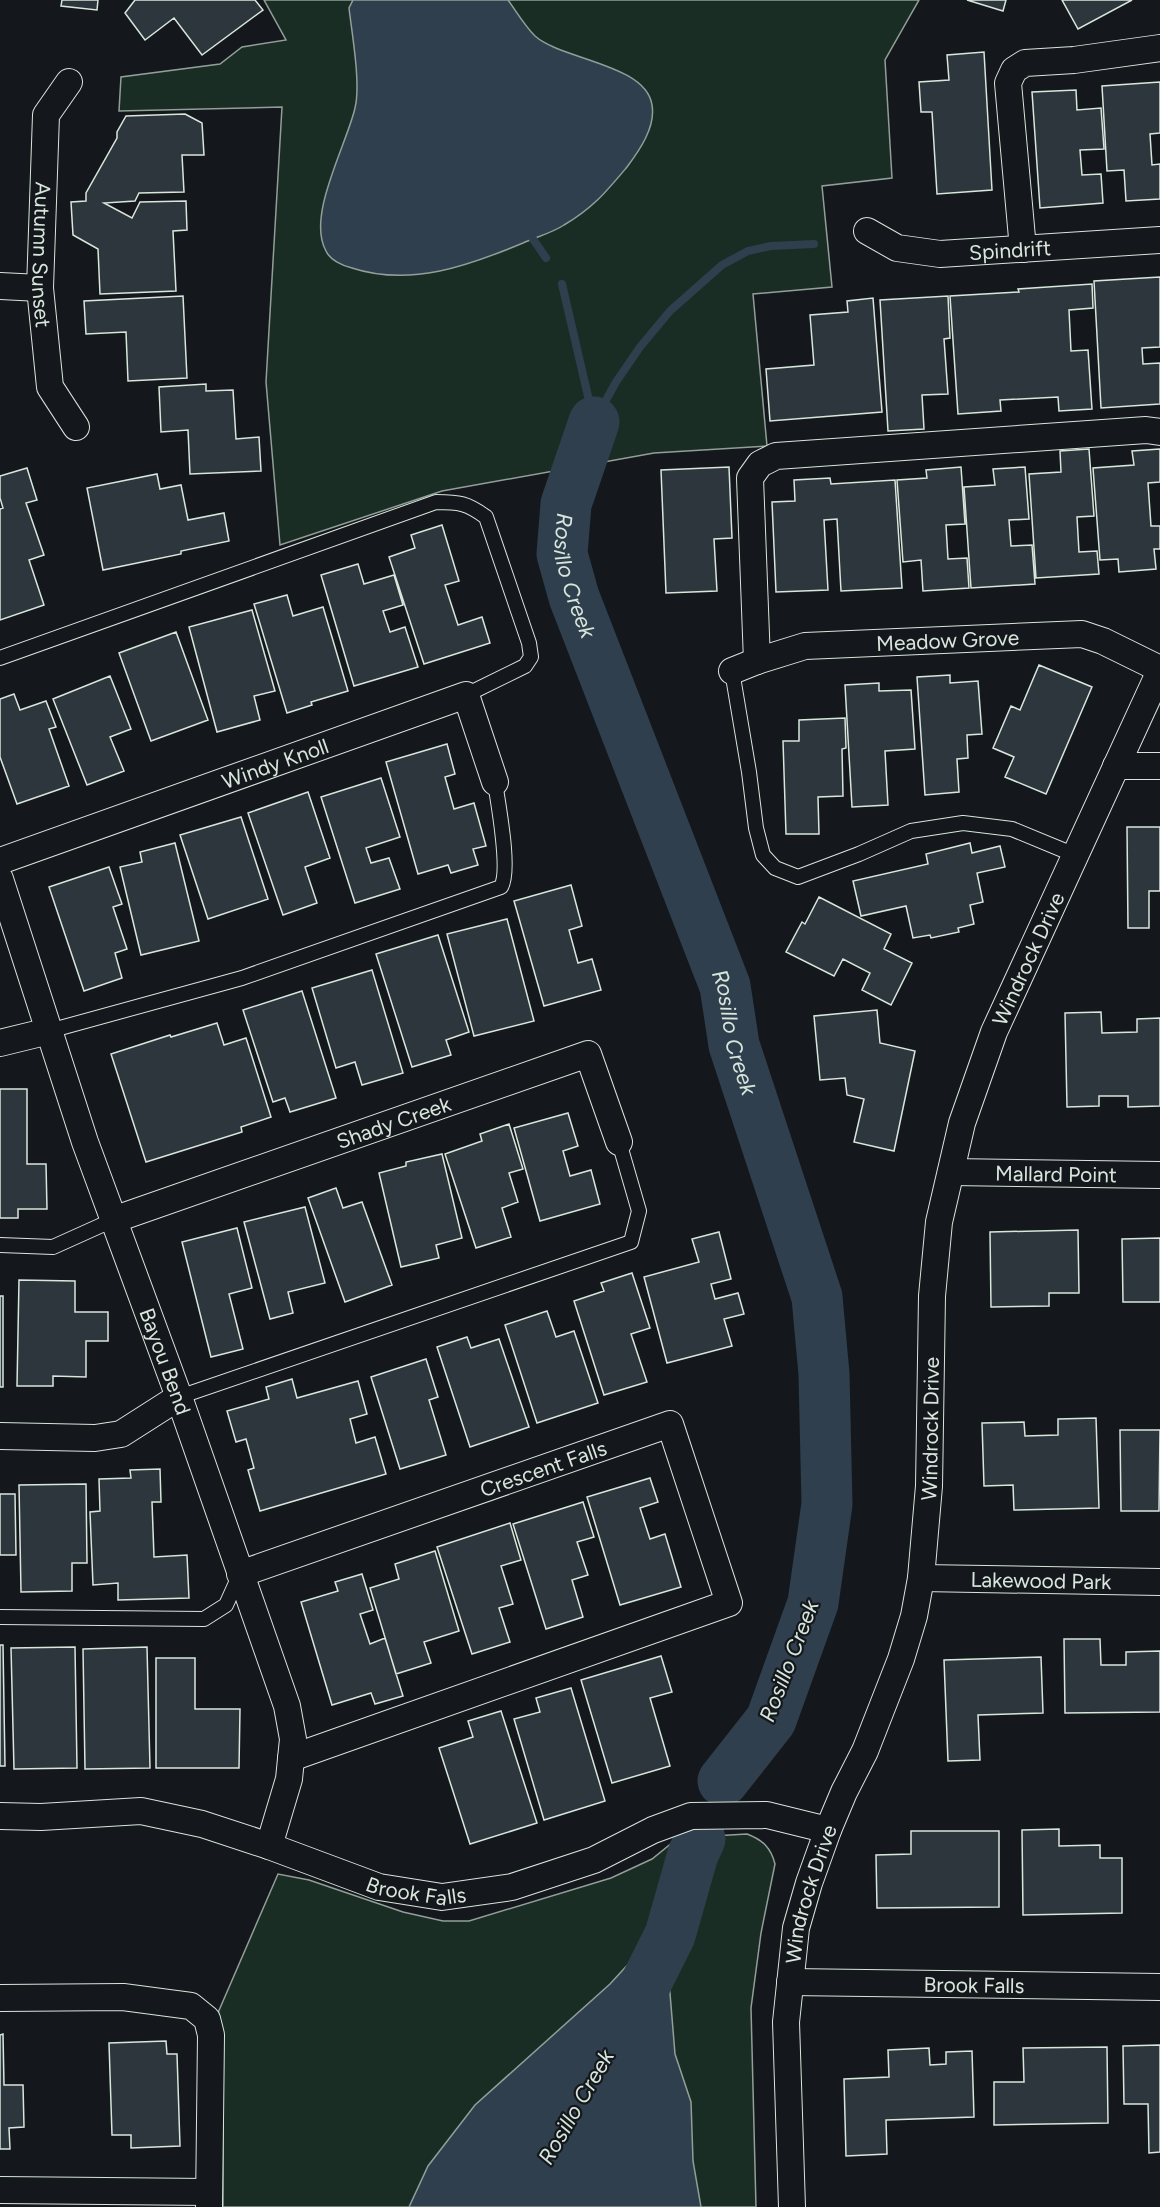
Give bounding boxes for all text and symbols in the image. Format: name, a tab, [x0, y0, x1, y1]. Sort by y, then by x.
street label: Autumn Sunset	[27, 181, 56, 329]
street label: Spindrift	[968, 234, 1052, 265]
water label: Rosillo Creek	[548, 512, 603, 643]
street label: Meadow Grove	[876, 624, 1020, 655]
street label: Windy Knoll	[218, 733, 332, 793]
street label: Windrock Drive	[986, 888, 1069, 1029]
water label: Rosillo Creek	[706, 965, 763, 1100]
street label: Shady Creek	[333, 1090, 455, 1153]
street label: Mallard Point	[995, 1160, 1117, 1187]
street label: Bayou Bend	[135, 1304, 197, 1418]
street label: Windrock Drive	[915, 1357, 944, 1502]
street label: Crescent Falls	[477, 1435, 610, 1502]
street label: Lakewood Park	[970, 1566, 1112, 1594]
water label: Rosillo Creek	[753, 1595, 825, 1726]
street label: Windrock Drive	[780, 1821, 841, 1965]
street label: Brook Falls	[363, 1871, 468, 1910]
street label: Brook Falls	[923, 1971, 1025, 1998]
water label: Rosillo Creek	[532, 2044, 620, 2169]

